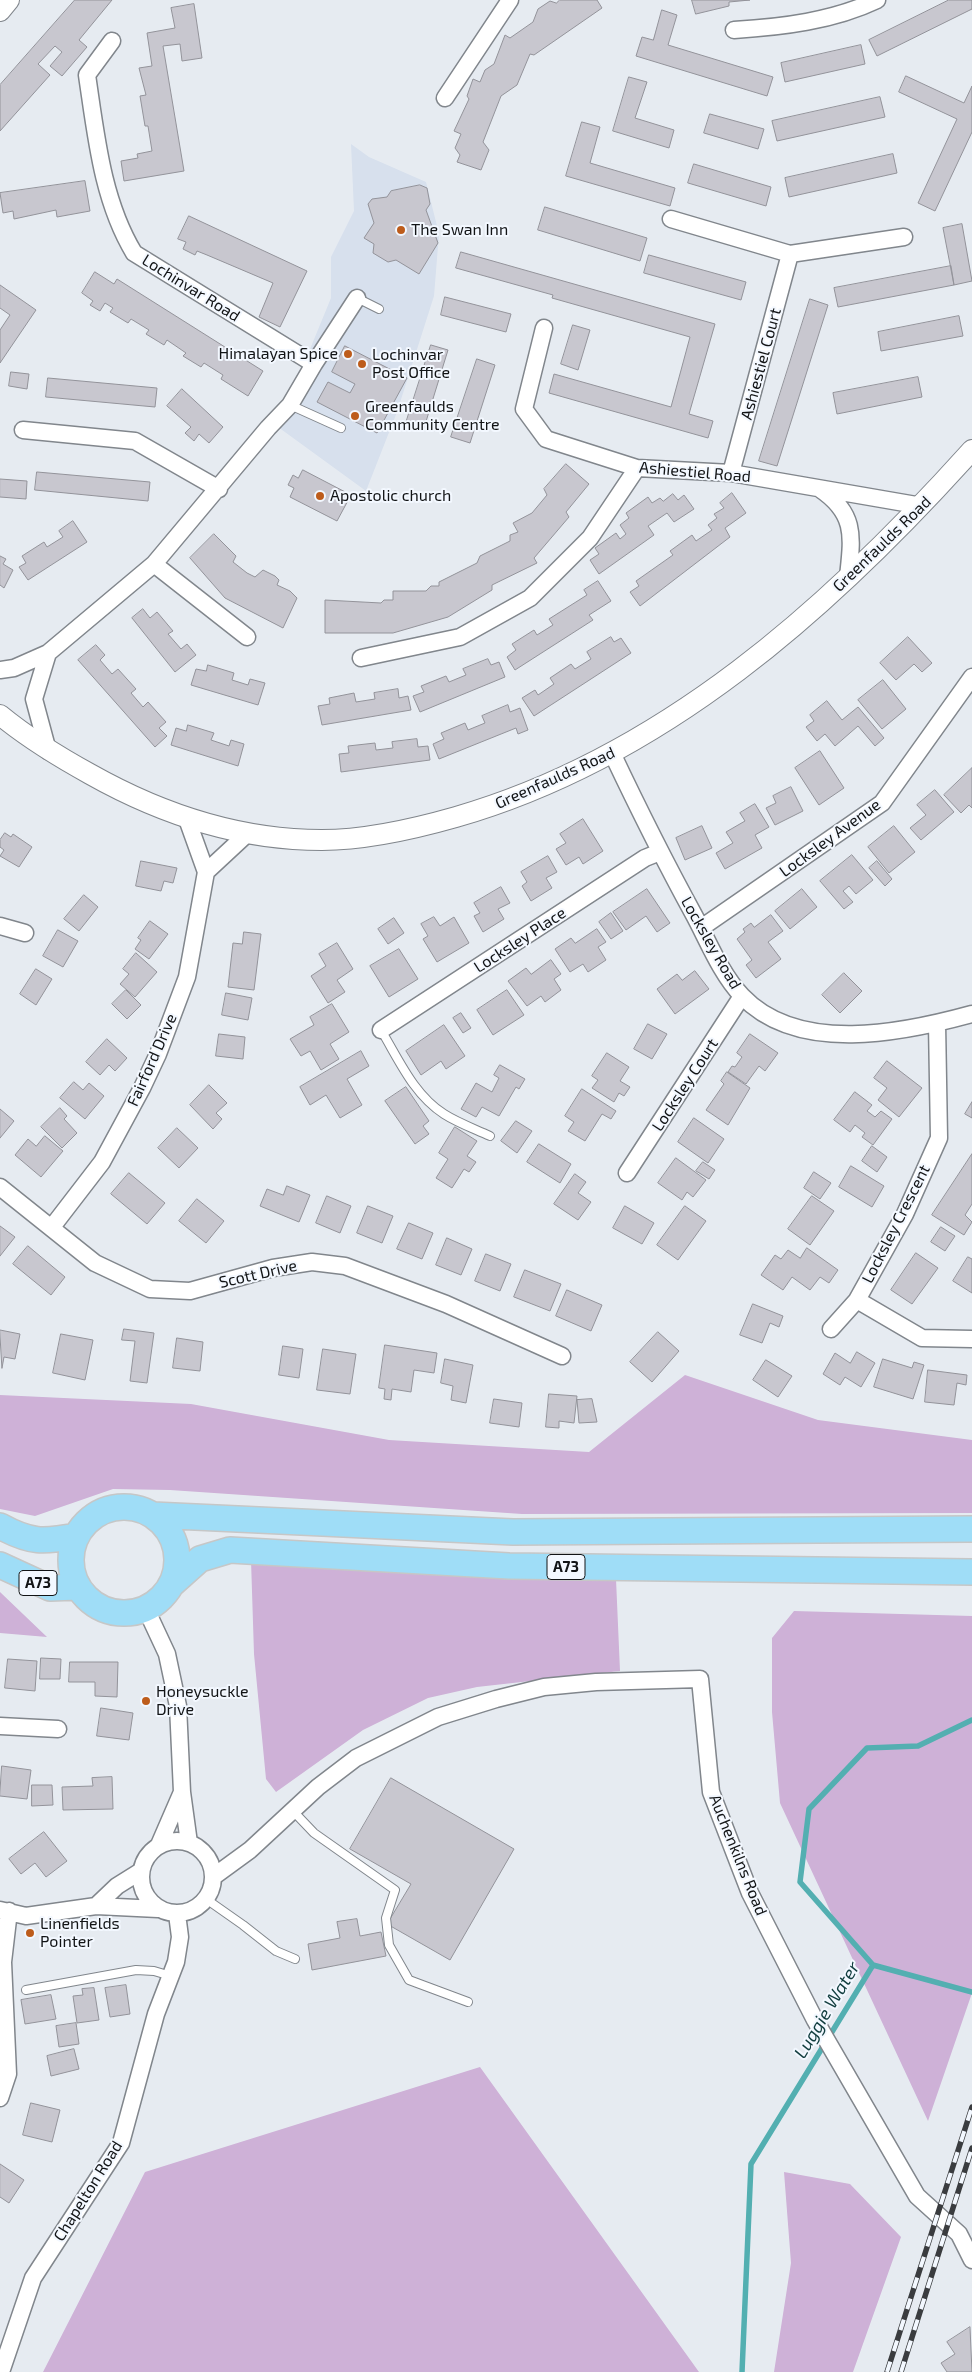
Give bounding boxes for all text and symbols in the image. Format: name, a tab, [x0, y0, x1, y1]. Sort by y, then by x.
place label: The Swan Inn	[411, 220, 508, 240]
marker: The Swan Inn	[395, 224, 407, 236]
street label: Lochinvar Road	[139, 250, 243, 326]
street label: Ashiestiel Court	[737, 306, 785, 422]
place label: Himalayan Spice	[218, 344, 338, 364]
place label: Lochinvar Post Office	[372, 345, 450, 383]
marker: Himalayan Spice	[342, 348, 354, 360]
marker: Lochinvar Post Office	[356, 358, 368, 370]
place label: Greenfaulds Community Centre	[365, 397, 500, 435]
marker: Greenfaulds Community Centre	[349, 410, 361, 422]
street label: Ashiestiel Road	[638, 458, 752, 486]
place label: Apostolic church	[330, 486, 451, 506]
marker: Apostolic church	[314, 490, 326, 502]
street label: Greenfaulds Road	[829, 492, 935, 596]
street label: Greenfaulds Road	[492, 743, 618, 813]
street label: Locksley Avenue	[776, 795, 884, 881]
street label: Locksley Road	[677, 893, 745, 993]
street label: Locksley Place	[470, 903, 570, 977]
street label: Fairford Drive	[123, 1011, 181, 1109]
street label: Locksley Court	[648, 1035, 722, 1135]
street label: Locksley Crescent	[858, 1162, 934, 1286]
street label: Scott Drive	[217, 1256, 299, 1292]
road number: A73	[547, 1554, 585, 1580]
road number: A73	[19, 1570, 57, 1596]
place label: Honeysuckle Drive	[156, 1682, 249, 1720]
marker: Honeysuckle Drive	[140, 1695, 152, 1707]
street label: Auchenkilns Road	[705, 1792, 771, 1918]
place label: Linenfields Pointer	[40, 1914, 120, 1952]
marker: Linenfields Pointer	[24, 1927, 36, 1939]
water label: Luggie Water	[790, 1958, 864, 2062]
street label: Chapelton Road	[49, 2137, 127, 2245]

